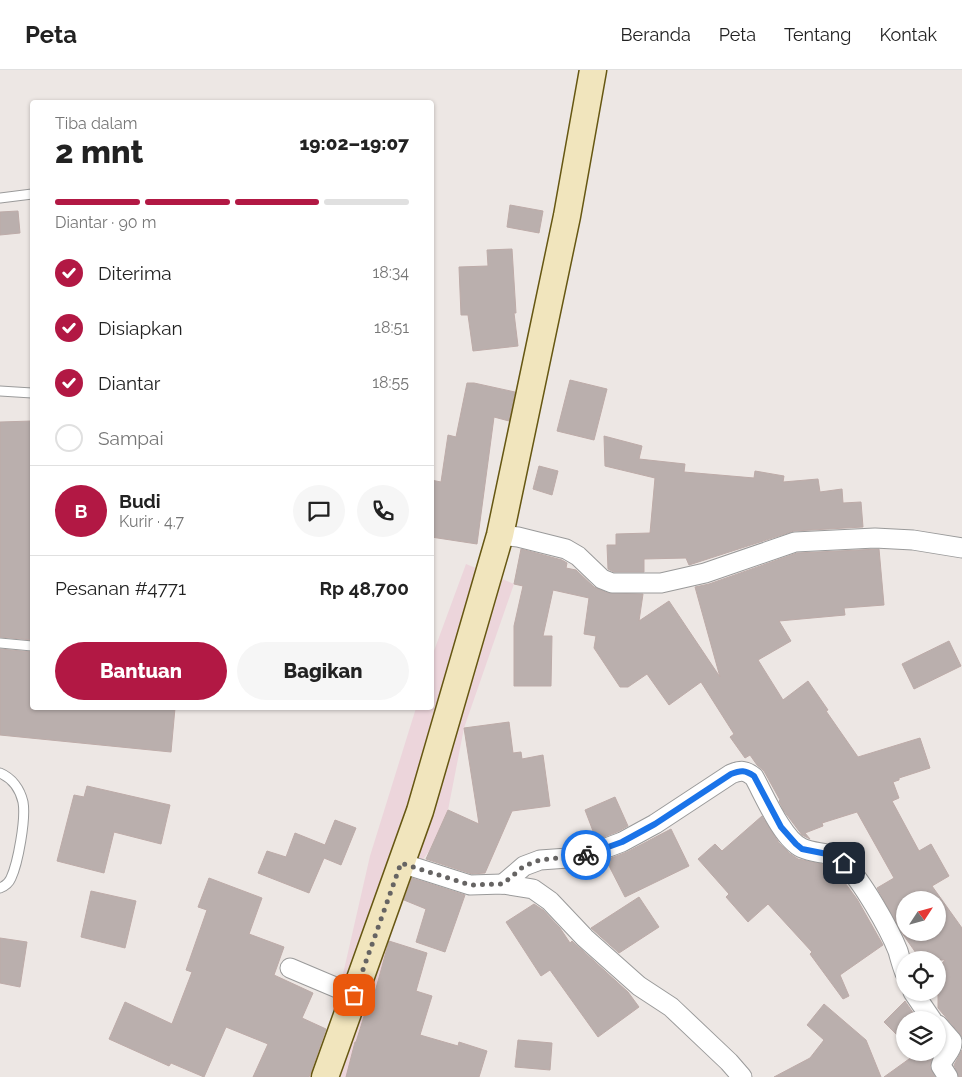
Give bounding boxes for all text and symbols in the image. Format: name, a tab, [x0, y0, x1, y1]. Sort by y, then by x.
text: Peta	[25, 20, 77, 49]
text: Beranda	[621, 24, 691, 45]
text: Peta	[719, 24, 756, 45]
text: Tentang	[784, 24, 851, 45]
text: Kontak	[879, 24, 937, 45]
text: Tiba dalam	[55, 114, 137, 133]
text: 19:02–19:07	[300, 132, 409, 154]
text: 2 mnt	[55, 133, 143, 170]
text: Diantar · 90 m	[55, 213, 156, 232]
icon: check	[55, 259, 83, 287]
text: Diterima	[98, 262, 172, 284]
text: 18:34	[372, 263, 409, 282]
icon: check	[55, 314, 83, 342]
text: Disiapkan	[98, 317, 183, 339]
text: 18:51	[374, 318, 409, 337]
icon: check	[55, 369, 83, 397]
text: Diantar	[98, 372, 160, 394]
text: 18:55	[372, 373, 409, 392]
text: Sampai	[98, 427, 164, 449]
button: chat	[293, 485, 345, 537]
button: phone	[357, 485, 409, 537]
text: Budi	[119, 490, 161, 512]
text: B	[75, 500, 87, 522]
text: Kurir · 4.7	[119, 512, 184, 531]
text: Pesanan #4771	[55, 577, 186, 599]
text: Rp 48,700	[320, 577, 409, 599]
button: Bantuan	[55, 642, 227, 700]
button: Bagikan	[237, 642, 409, 700]
courier	[561, 830, 611, 880]
icon: bike	[572, 841, 600, 869]
pin	[823, 842, 865, 884]
icon: home	[830, 849, 858, 877]
north arrow	[896, 891, 946, 941]
map controls	[896, 891, 946, 1061]
button: locate	[896, 951, 946, 1001]
pin	[333, 974, 375, 1016]
icon: bag	[340, 981, 368, 1009]
button: layers	[896, 1011, 946, 1061]

